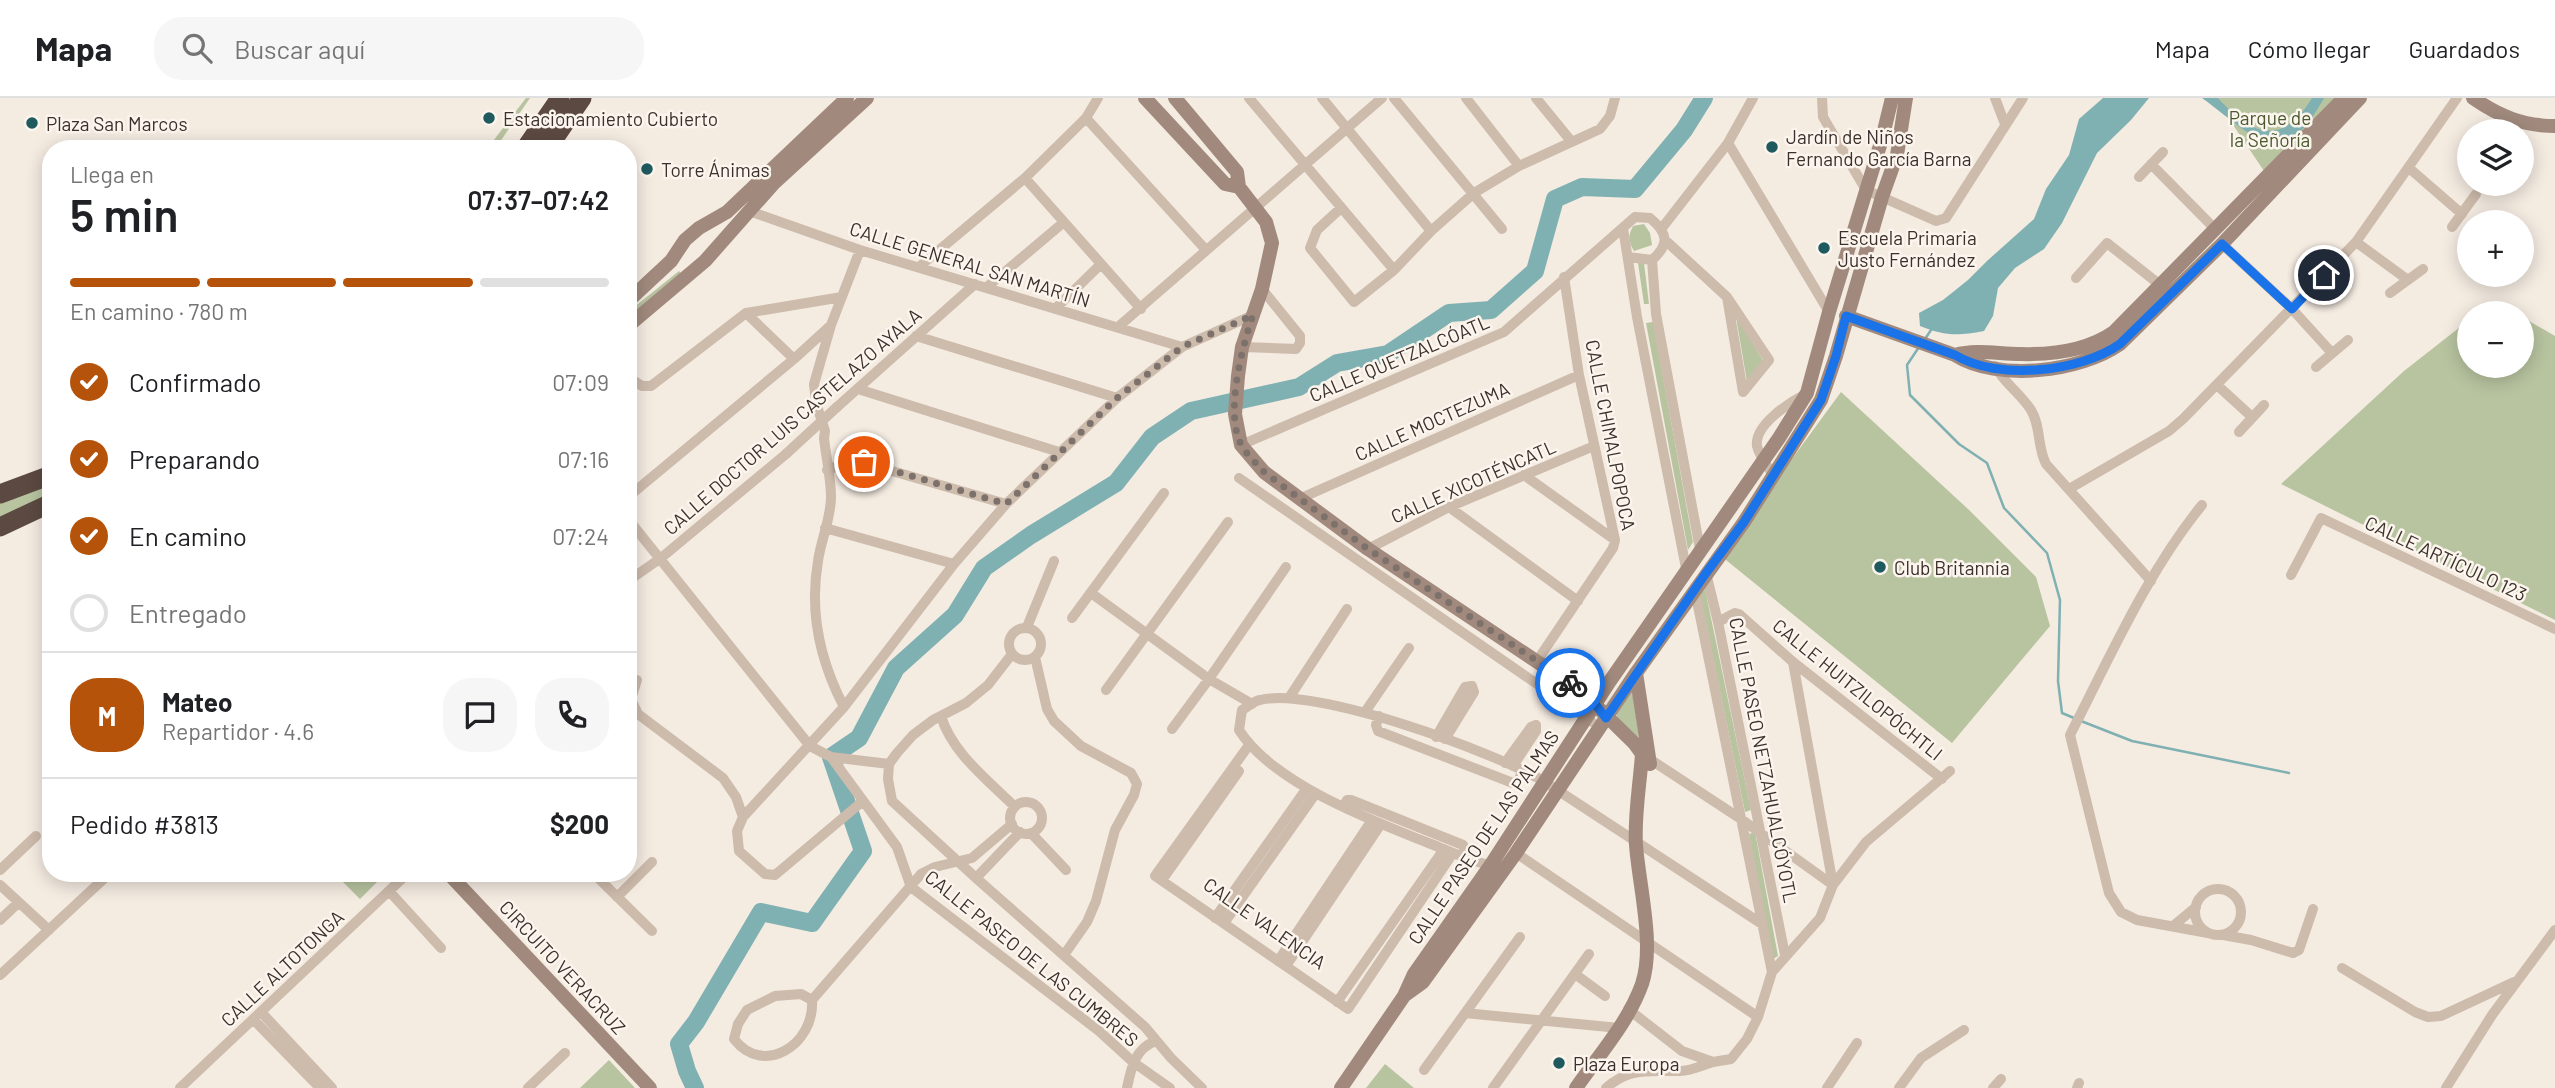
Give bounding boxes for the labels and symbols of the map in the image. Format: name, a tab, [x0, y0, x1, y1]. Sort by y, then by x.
park label: Parque de la Señoría	[2229, 106, 2311, 151]
place label: Estacionamiento Cubierto	[503, 107, 718, 130]
marker: Estacionamiento Cubierto	[481, 110, 497, 126]
place label: Plaza San Marcos	[46, 112, 188, 135]
marker: Plaza San Marcos	[24, 115, 40, 131]
place label: Jardín de Niños Fernando García Barna	[1786, 125, 1972, 170]
marker: Jardín de Niños Fernando García Barna	[1764, 139, 1780, 155]
place label: Torre Ánimas	[661, 158, 770, 181]
marker: Torre Ánimas	[639, 161, 655, 177]
street label: CALLE GENERAL SAN MARTÍN	[847, 216, 1093, 312]
place label: Escuela Primaria Justo Fernández	[1838, 226, 1977, 271]
marker: Escuela Primaria Justo Fernández	[1816, 240, 1832, 256]
pin	[2294, 245, 2354, 305]
street label: CALLE DOCTOR LUIS CASTELAZO AYALA	[658, 303, 926, 539]
street label: CALLE QUETZALCÓATL	[1305, 310, 1493, 406]
street label: CALLE CHIMALPOPOCA	[1581, 338, 1641, 532]
street label: CALLE MOCTEZUMA	[1351, 377, 1513, 465]
pin	[834, 432, 894, 492]
street label: CALLE XICOTÉNCATL	[1387, 434, 1559, 528]
street label: CALLE ARTÍCULO 123	[2362, 510, 2530, 606]
place label: Club Britannia	[1894, 556, 2010, 579]
marker: Club Britannia	[1872, 559, 1888, 575]
street label: CALLE HUITZILOPÓCHTLI	[1768, 613, 1948, 765]
street label: CALLE PASEO NETZAHUALCÓYOTL	[1725, 615, 1803, 905]
courier	[1535, 648, 1605, 718]
street label: CALLE PASEO DE LAS PALMAS	[1403, 726, 1563, 948]
street label: CALLE PASEO DE LAS CUMBRES	[921, 865, 1143, 1051]
street label: CALLE VALENCIA	[1199, 872, 1331, 974]
street label: CIRCUITO VERACRUZ	[495, 895, 631, 1039]
street label: CALLE ALTOTONGA	[216, 905, 348, 1031]
place label: Plaza Europa	[1573, 1052, 1679, 1075]
marker: Plaza Europa	[1551, 1055, 1567, 1071]

